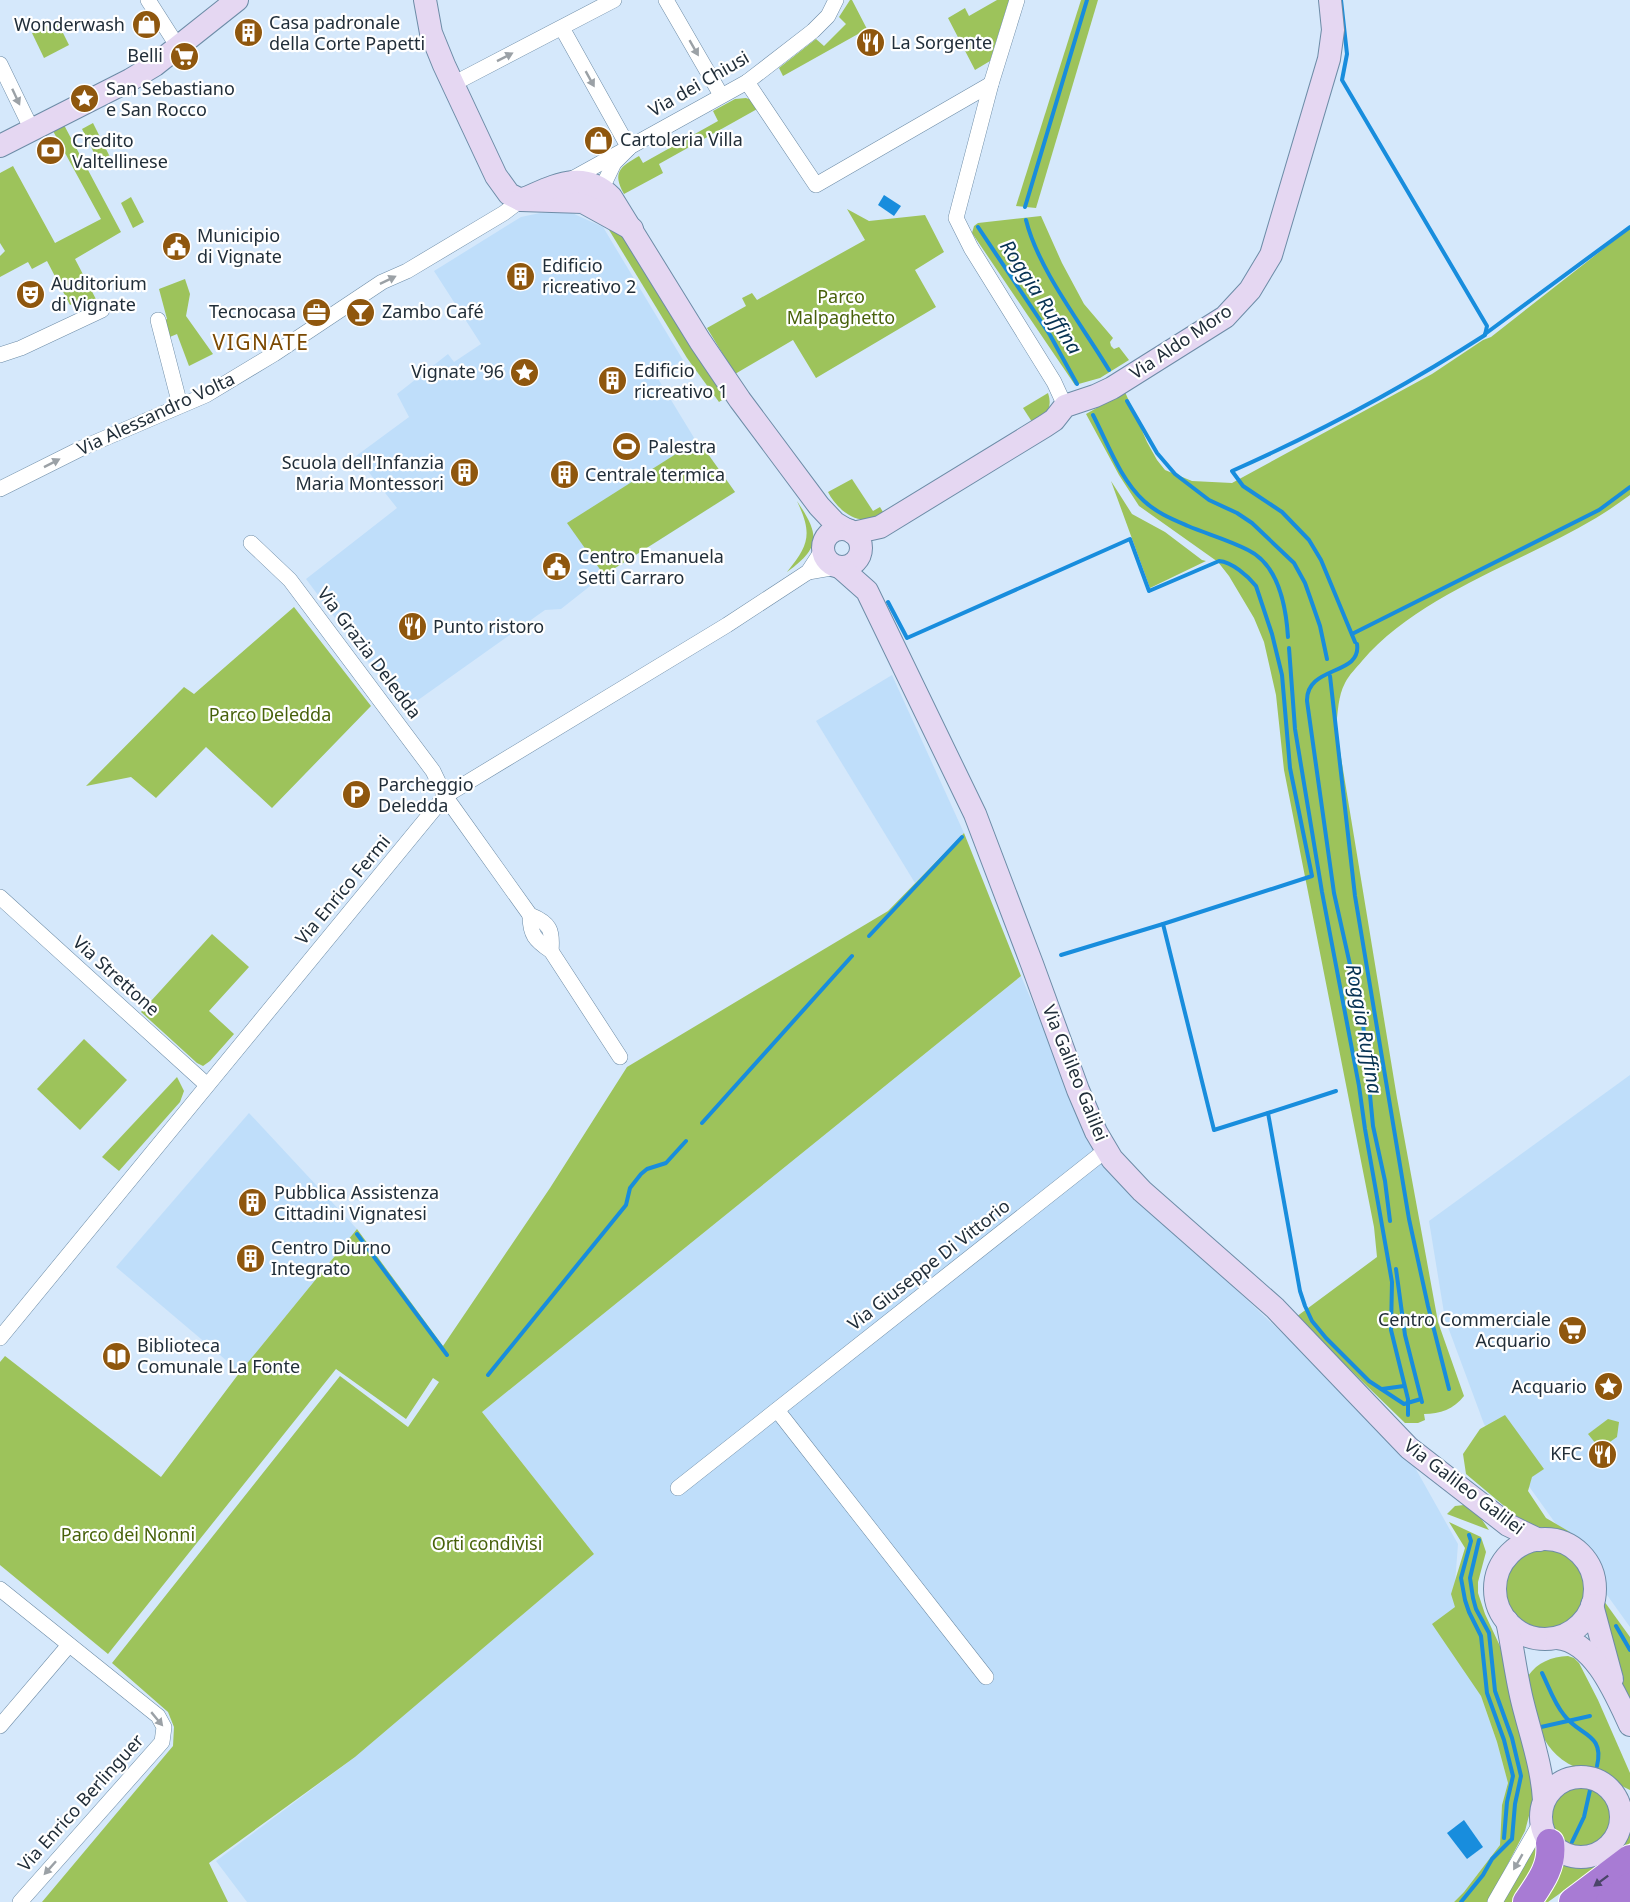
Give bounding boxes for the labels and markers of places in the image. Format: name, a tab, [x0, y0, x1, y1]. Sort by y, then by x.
shop icon: Wonderwash	[130, 9, 162, 41]
place label: Casa padronale della Corte Papetti	[269, 10, 425, 55]
place label: Wonderwash	[14, 12, 125, 36]
building icon: Casa padronale della Corte Papetti	[232, 17, 264, 49]
restaurant icon: La Sorgente	[854, 27, 886, 59]
place label: La Sorgente	[891, 30, 992, 54]
supermarket icon: Belli	[168, 40, 200, 72]
place label: Belli	[127, 43, 163, 67]
place label: San Sebastiano e San Rocco	[106, 76, 235, 121]
place icon: San Sebastiano e San Rocco	[69, 83, 101, 115]
shop icon: Cartoleria Villa	[583, 124, 615, 156]
place label: Cartoleria Villa	[620, 127, 743, 151]
place label: Credito Valtellinese	[72, 128, 168, 173]
bank icon: Credito Valtellinese	[35, 135, 67, 167]
place label: Municipio di Vignate	[197, 223, 282, 268]
public building icon: Municipio di Vignate	[160, 230, 192, 262]
place label: Edificio ricreativo 2	[542, 253, 636, 298]
building icon: Edificio ricreativo 2	[505, 260, 537, 292]
place label: Auditorium di Vignate	[51, 271, 147, 316]
theatre icon: Auditorium di Vignate	[14, 278, 46, 310]
office icon: Tecnocasa	[301, 296, 333, 328]
bar icon: Zambo Café	[345, 296, 377, 328]
place label: Tecnocasa	[209, 299, 296, 323]
place label: Zambo Café	[382, 299, 484, 323]
place icon: Vignate ’96	[509, 356, 541, 388]
place label: Edificio ricreativo 1	[634, 358, 728, 403]
place label: Vignate ’96	[411, 359, 504, 383]
building icon: Edificio ricreativo 1	[597, 365, 629, 397]
sports icon: Palestra	[611, 431, 643, 463]
place label: Palestra	[648, 434, 716, 458]
place label: Scuola dell'Infanzia Maria Montessori	[282, 450, 444, 495]
building icon: Scuola dell'Infanzia Maria Montessori	[449, 457, 481, 489]
building icon: Centrale termica	[548, 459, 580, 491]
place label: Centrale termica	[585, 462, 725, 486]
place label: Centro Emanuela Setti Carraro	[578, 544, 724, 589]
public building icon: Centro Emanuela Setti Carraro	[541, 551, 573, 583]
restaurant icon: Punto ristoro	[396, 611, 428, 643]
place label: Punto ristoro	[433, 614, 544, 638]
place label: Parcheggio Deledda	[378, 772, 474, 817]
parking icon: Parcheggio Deledda	[341, 779, 373, 811]
place label: Pubblica Assistenza Cittadini Vignatesi	[274, 1180, 439, 1225]
building icon: Pubblica Assistenza Cittadini Vignatesi	[237, 1187, 269, 1219]
place label: Centro Diurno Integrato	[271, 1235, 391, 1280]
building icon: Centro Diurno Integrato	[234, 1242, 266, 1274]
place label: Centro Commerciale Acquario	[1378, 1307, 1551, 1352]
supermarket icon: Centro Commerciale Acquario	[1556, 1314, 1588, 1346]
place label: Biblioteca Comunale La Fonte	[137, 1333, 300, 1378]
library icon: Biblioteca Comunale La Fonte	[100, 1340, 132, 1372]
place icon: Acquario	[1592, 1371, 1624, 1403]
place label: Acquario	[1512, 1374, 1587, 1398]
restaurant icon: KFC	[1587, 1438, 1619, 1470]
place label: KFC	[1550, 1441, 1582, 1465]

